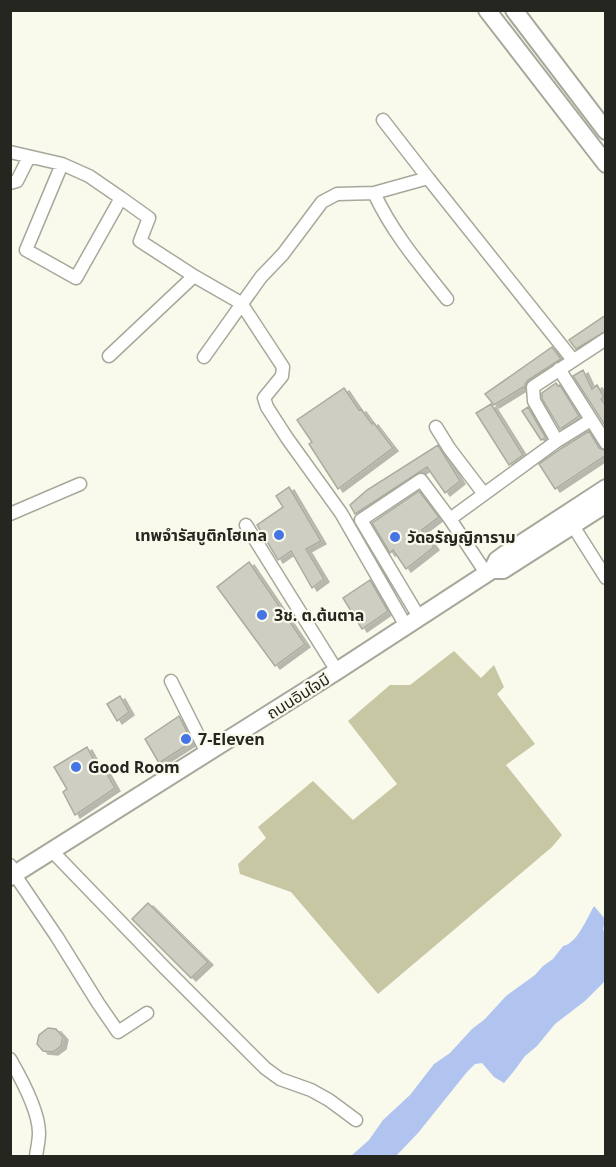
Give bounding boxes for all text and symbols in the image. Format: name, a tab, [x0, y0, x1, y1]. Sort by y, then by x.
place label: เทพจำรัสบูติกโฮเทล	[135, 524, 267, 546]
place label: วัดอรัญญิการาม	[407, 526, 516, 548]
marker: เทพจำรัสบูติกโฮเทล	[272, 528, 286, 542]
marker: วัดอรัญญิการาม	[388, 530, 402, 544]
place label: 3ช. ต.ต้นตาล	[274, 604, 364, 626]
marker: 3ช. ต.ต้นตาล	[255, 608, 269, 622]
street label: ถนนอินใจมี	[262, 668, 334, 724]
place label: 7-Eleven	[198, 728, 265, 750]
marker: 7-Eleven	[179, 732, 193, 746]
place label: Good Room	[88, 756, 180, 778]
marker: Good Room	[69, 760, 83, 774]

